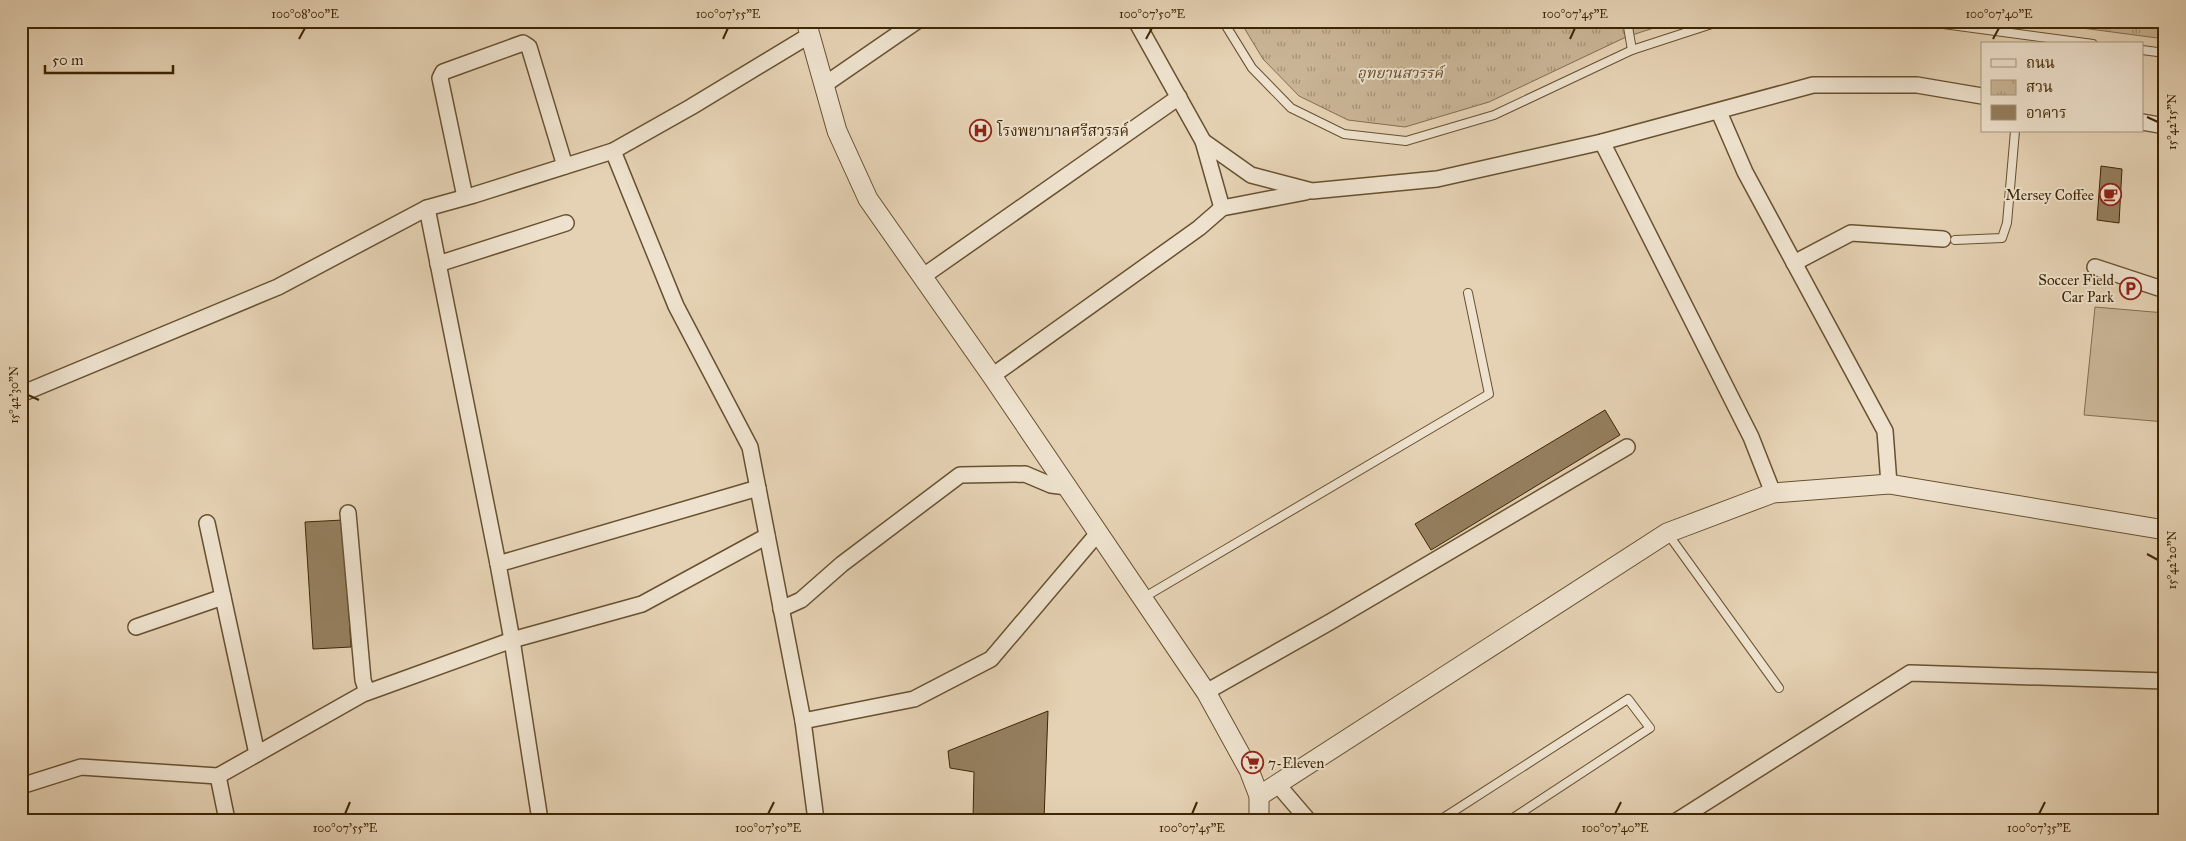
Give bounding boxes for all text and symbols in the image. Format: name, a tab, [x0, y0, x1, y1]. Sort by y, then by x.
text: 100°08'00"E	[271, 7, 339, 21]
text: 100°07'55"E	[696, 7, 761, 21]
text: 100°07'50"E	[1119, 7, 1185, 21]
text: 100°07'45"E	[1542, 7, 1608, 21]
text: 100°07'40"E	[1965, 7, 2033, 21]
scale bar	[45, 42, 172, 74]
legend	[1981, 42, 2144, 132]
text: 50 m	[52, 51, 84, 69]
text: ถนน	[2026, 54, 2055, 72]
park label: อุทยานสวรรค์	[1357, 64, 1446, 83]
text: สวน	[2026, 78, 2053, 96]
text: 15°42'15"N	[2165, 94, 2179, 150]
text: อาคาร	[2026, 104, 2066, 122]
hospital icon: โรงพยาบาลศรีสวรรค์	[969, 119, 993, 143]
place label: โรงพยาบาลศรีสวรรค์	[996, 120, 1129, 140]
cafe icon: Mersey Coffee	[2098, 183, 2122, 207]
place label: Mersey Coffee	[2006, 186, 2094, 204]
place label: Soccer Field Car Park	[2038, 271, 2114, 306]
parking icon: Soccer Field Car Park	[2118, 277, 2142, 301]
text: 15°42'30"N	[7, 366, 21, 424]
text: 15°42'20"N	[2165, 531, 2179, 589]
supermarket icon: 7-Eleven	[1240, 751, 1264, 775]
place label: 7-Eleven	[1268, 754, 1324, 772]
text: 100°07'55"E	[313, 821, 378, 835]
text: 100°07'50"E	[735, 821, 801, 835]
text: 100°07'45"E	[1159, 821, 1225, 835]
text: 100°07'40"E	[1581, 821, 1649, 835]
text: 100°07'35"E	[2007, 821, 2071, 835]

